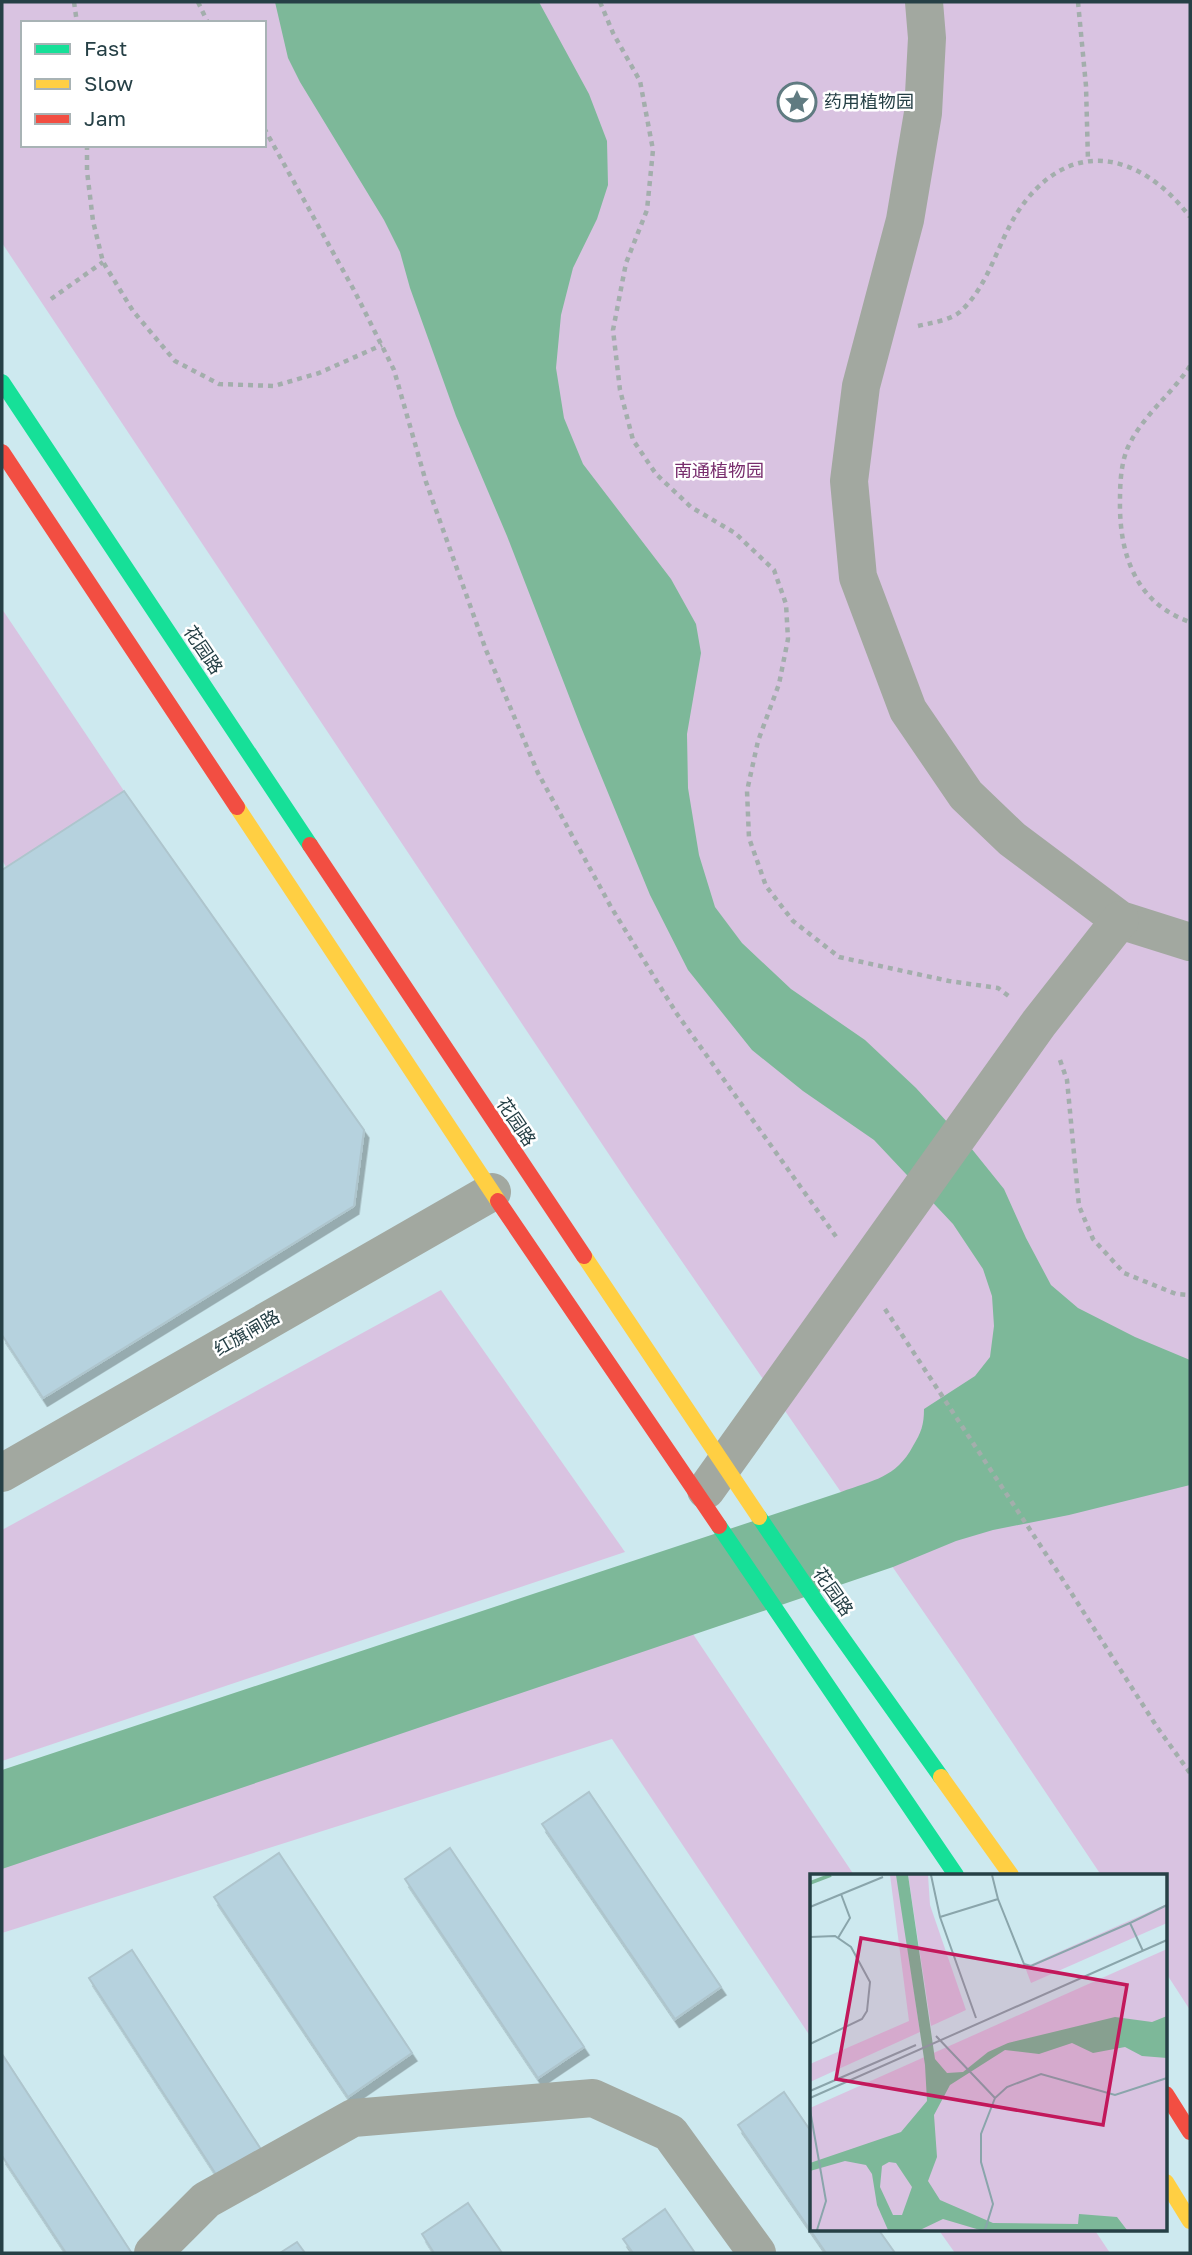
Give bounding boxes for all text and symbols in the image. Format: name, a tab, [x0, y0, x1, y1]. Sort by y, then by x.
legend	[21, 21, 266, 147]
text: Fast	[84, 35, 127, 61]
text: Slow	[84, 70, 133, 96]
place icon: 药用植物园	[776, 81, 818, 123]
place label: 药用植物园	[824, 90, 914, 112]
text: Jam	[84, 105, 126, 131]
park label: 南通植物园	[674, 459, 764, 481]
street label: 花园路	[180, 621, 228, 678]
street label: 花园路	[493, 1093, 541, 1150]
street label: 红旗闸路	[210, 1305, 283, 1360]
street label: 花园路	[809, 1563, 858, 1620]
inset map	[810, 1874, 1168, 2230]

